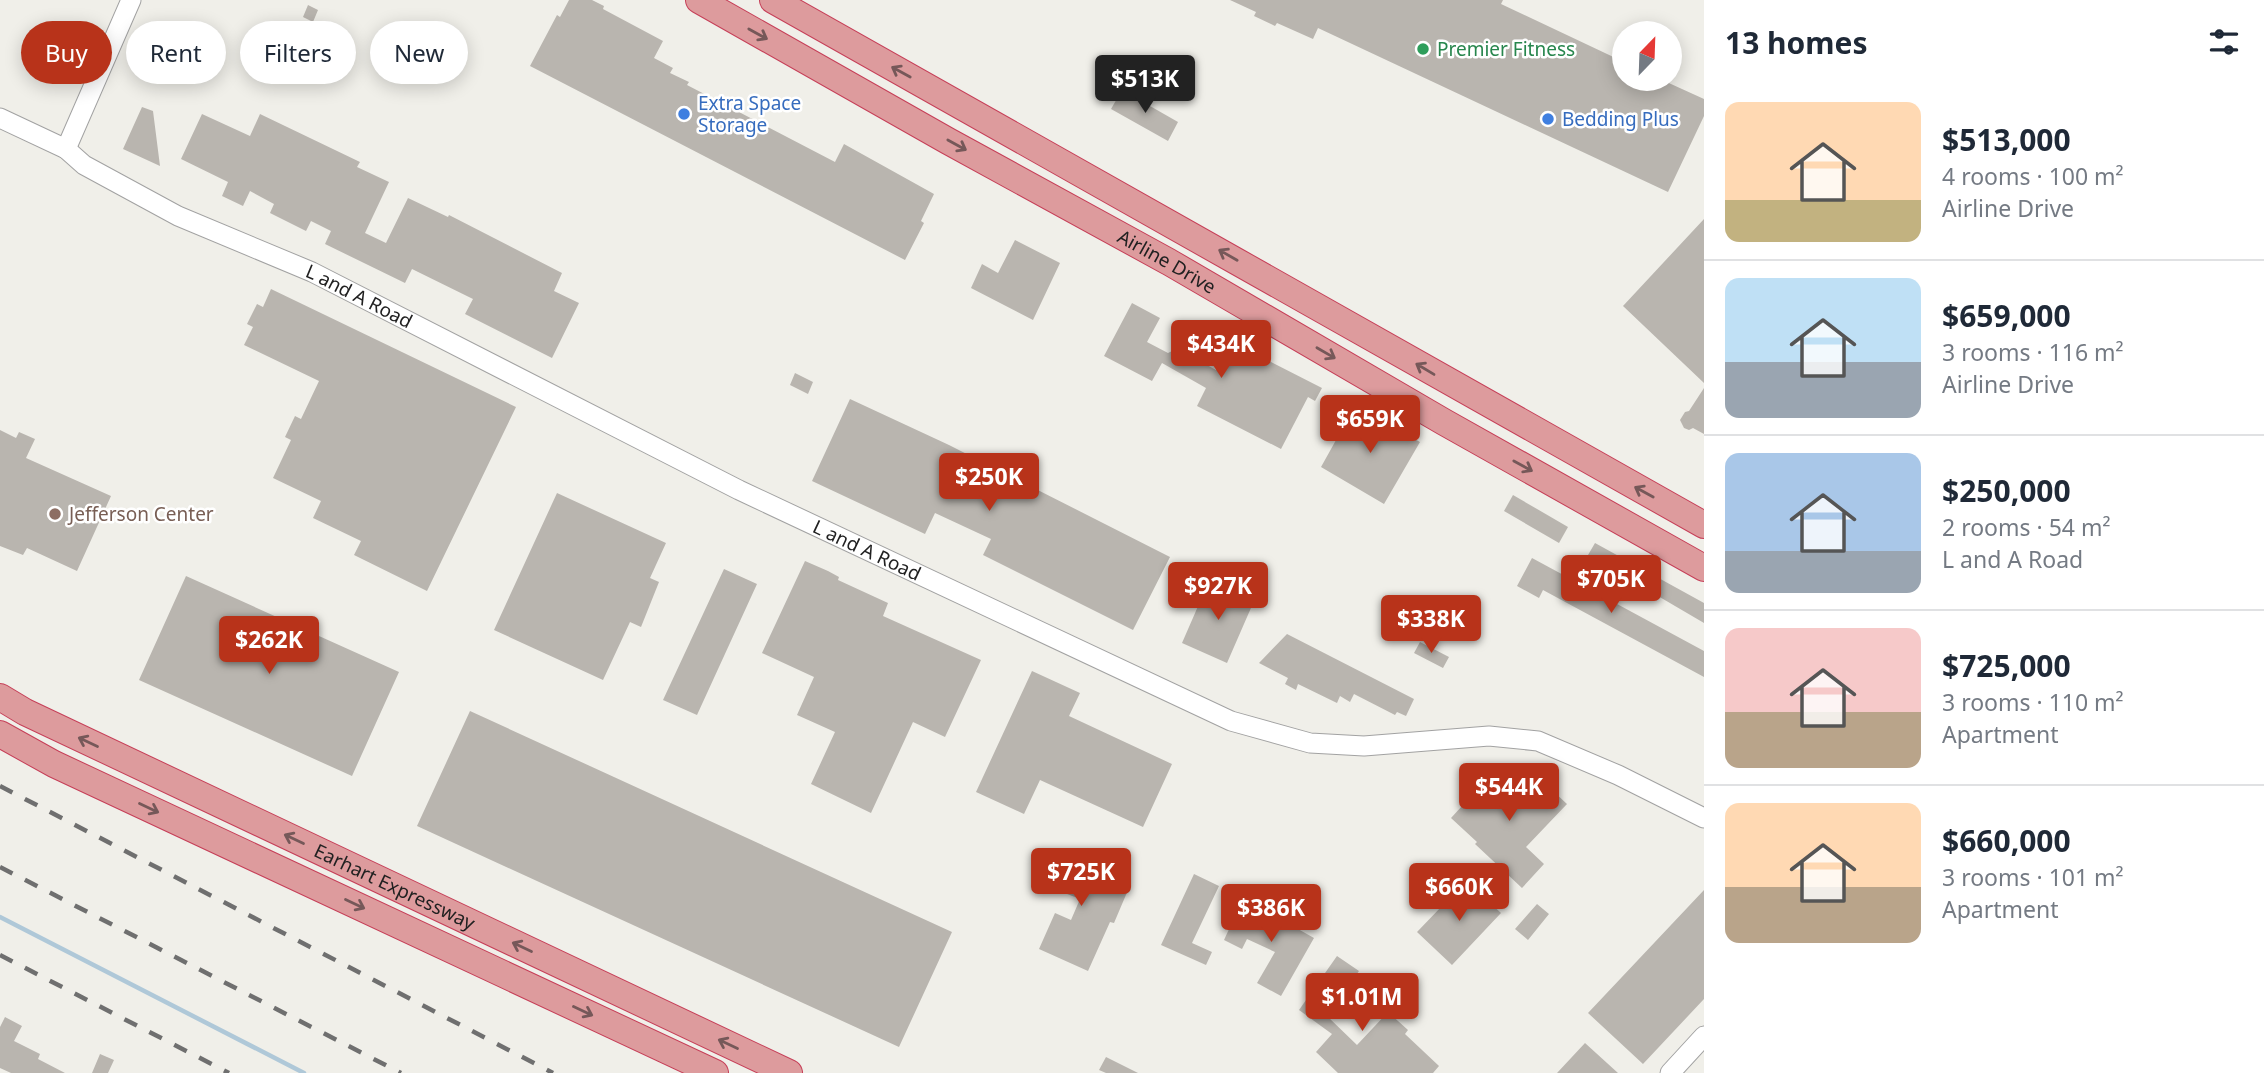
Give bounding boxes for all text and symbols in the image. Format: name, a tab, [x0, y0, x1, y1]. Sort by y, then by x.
chip: Buy	[21, 21, 112, 84]
chip: Rent	[126, 21, 226, 84]
chip: Filters	[240, 21, 356, 84]
chip: New	[370, 21, 468, 84]
north arrow	[1612, 21, 1682, 91]
map controls	[1612, 21, 1682, 91]
text: 13 homes	[1725, 22, 1868, 63]
icon: filters	[2205, 23, 2243, 61]
one-way arrow	[748, 27, 768, 41]
place label: Premier Fitness	[1437, 36, 1575, 62]
marker: Premier Fitness	[1415, 41, 1431, 57]
pin: $513K	[1096, 55, 1194, 115]
text: $513K	[1111, 62, 1179, 94]
one-way arrow	[891, 64, 912, 78]
place label: Extra Space Storage	[698, 90, 801, 138]
marker: Extra Space Storage	[676, 106, 692, 122]
place label: Bedding Plus	[1562, 106, 1679, 132]
marker: Bedding Plus	[1540, 111, 1556, 127]
text: $513,000	[1942, 119, 2071, 160]
icon: home	[1781, 130, 1865, 214]
one-way arrow	[946, 139, 966, 153]
text: 4 rooms · 100 m²	[1942, 160, 2124, 192]
text: Airline Drive	[1942, 192, 2074, 224]
street label: Airline Drive	[1113, 223, 1221, 300]
one-way arrow	[1218, 248, 1238, 262]
street label: L and A Road	[302, 258, 417, 334]
text: $659,000	[1942, 295, 2071, 336]
icon: home	[1781, 306, 1865, 390]
pin: $434K	[1172, 320, 1270, 380]
text: $434K	[1187, 327, 1255, 359]
text: 3 rooms · 116 m²	[1942, 336, 2124, 368]
one-way arrow	[1315, 346, 1335, 360]
one-way arrow	[1415, 362, 1435, 376]
text: Airline Drive	[1942, 368, 2074, 400]
pin: $659K	[1321, 396, 1419, 455]
text: $659K	[1336, 402, 1404, 434]
pin: $250K	[940, 454, 1038, 513]
text: $250K	[955, 460, 1023, 492]
one-way arrow	[1512, 460, 1533, 473]
text: $250,000	[1942, 470, 2071, 511]
icon: home	[1781, 481, 1865, 565]
one-way arrow	[1635, 485, 1655, 499]
place label: Jefferson Center	[67, 501, 214, 527]
marker: Jefferson Center	[47, 506, 63, 522]
text: 2 rooms · 54 m²	[1942, 511, 2111, 543]
street label: L and A Road	[809, 514, 925, 587]
text: L and A Road	[1942, 543, 2083, 575]
pin: $705K	[1562, 556, 1660, 615]
pin: $927K	[1169, 562, 1267, 622]
text: $705K	[1577, 562, 1645, 594]
text: $927K	[1184, 569, 1252, 601]
pin: $338K	[1382, 596, 1480, 655]
text: $338K	[1397, 602, 1465, 634]
pin: $262K	[220, 616, 318, 676]
text: $262K	[235, 623, 303, 655]
text: $725,000	[1942, 645, 2071, 686]
icon: home	[1781, 656, 1865, 740]
text: 3 rooms · 110 m²	[1942, 686, 2124, 718]
text: Apartment	[1942, 718, 2059, 750]
one-way arrow	[78, 735, 99, 749]
pin: $544K	[1460, 764, 1558, 823]
text: $544K	[1475, 770, 1543, 802]
one-way arrow	[138, 802, 159, 815]
text: $660,000	[1942, 820, 2071, 861]
icon: home	[1781, 831, 1865, 915]
one-way arrow	[284, 832, 305, 846]
street label: Earhart Expressway	[310, 837, 480, 936]
pin: $725K	[1032, 848, 1130, 908]
text: $725K	[1047, 855, 1115, 887]
text: 3 rooms · 101 m²	[1942, 861, 2124, 893]
pin: $660K	[1410, 864, 1508, 923]
text: $660K	[1425, 870, 1493, 902]
pin: $386K	[1222, 884, 1320, 944]
text: $386K	[1237, 891, 1305, 923]
text: Apartment	[1942, 893, 2059, 925]
one-way arrow	[344, 898, 365, 912]
one-way arrow	[512, 940, 533, 953]
pin: $1.01M	[1305, 974, 1419, 1033]
text: $1.01M	[1322, 980, 1402, 1012]
one-way arrow	[572, 1005, 593, 1019]
one-way arrow	[718, 1037, 739, 1050]

